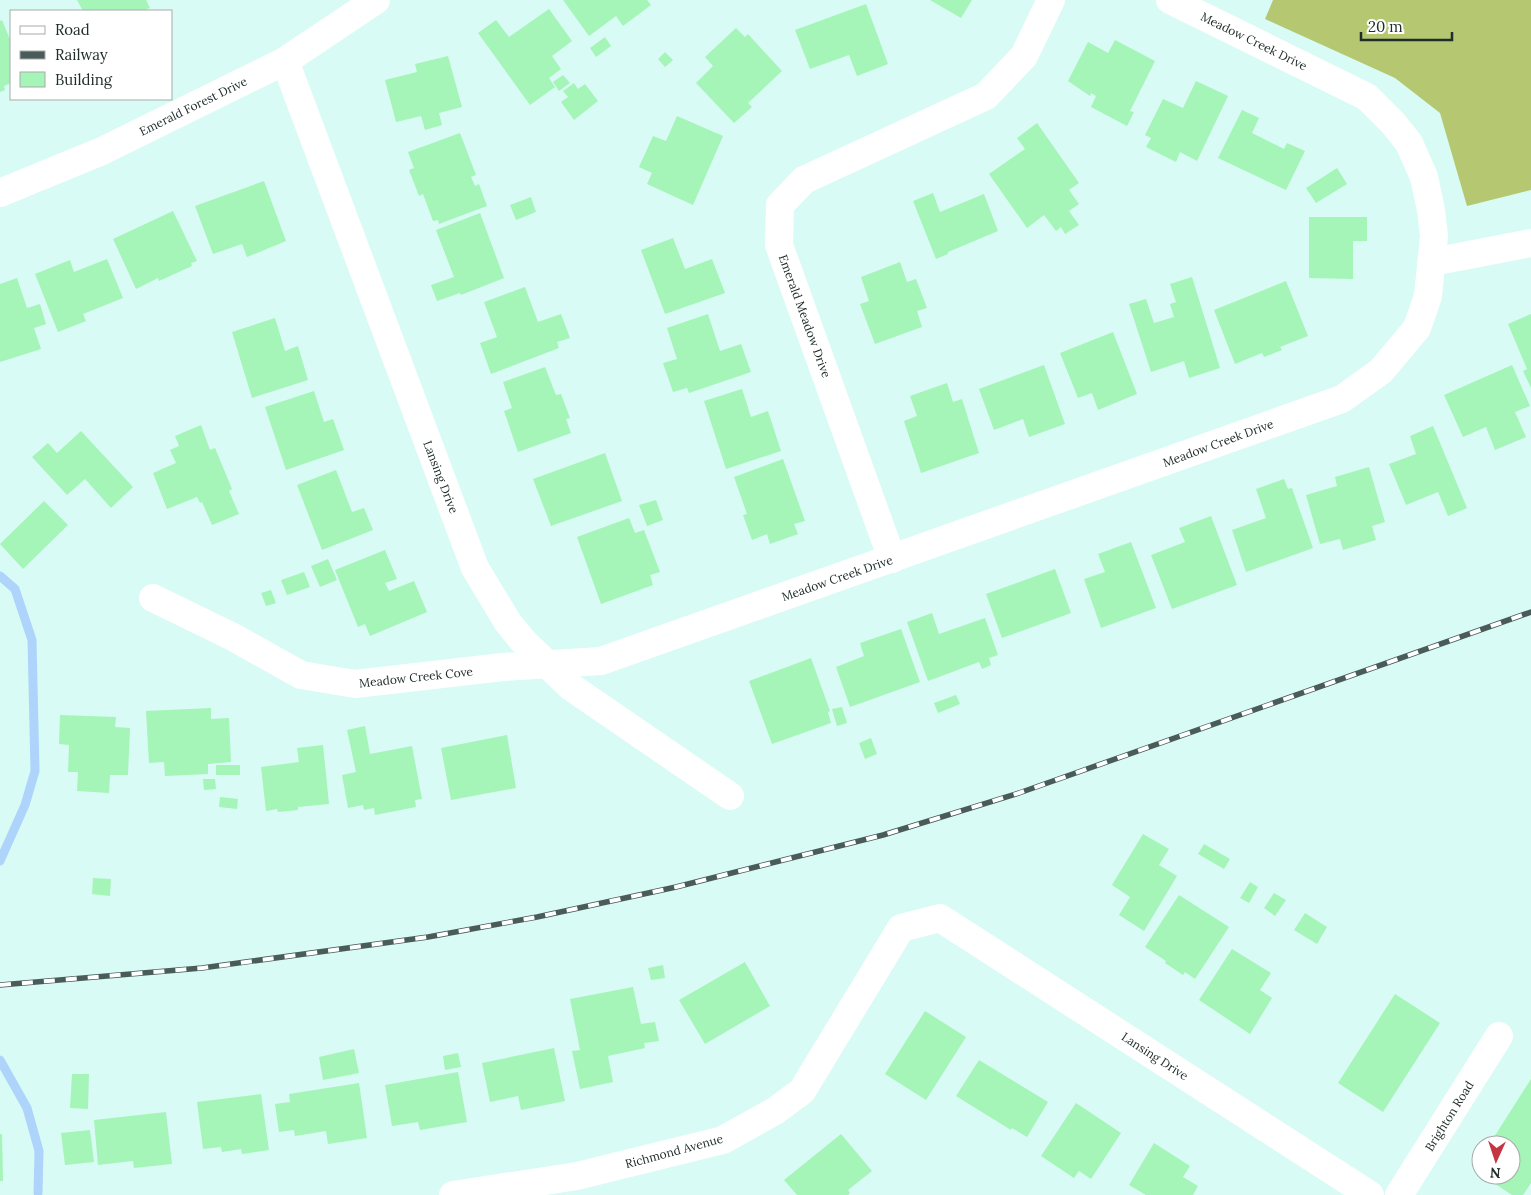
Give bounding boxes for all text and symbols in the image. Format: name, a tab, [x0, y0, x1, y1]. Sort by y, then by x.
street label: Meadow Creek Drive	[1198, 9, 1310, 73]
legend	[10, 10, 172, 100]
scale bar	[1361, 10, 1452, 42]
text: 20 m	[1368, 17, 1403, 36]
text: Road	[55, 20, 90, 39]
text: Railway	[55, 45, 108, 64]
text: Building	[55, 70, 113, 89]
street label: Emerald Forest Drive	[137, 73, 250, 139]
street label: Emerald Meadow Drive	[776, 252, 834, 380]
street label: Meadow Creek Drive	[1161, 416, 1276, 470]
street label: Lansing Drive	[420, 439, 462, 516]
street label: Meadow Creek Drive	[779, 552, 895, 604]
street label: Meadow Creek Cove	[358, 664, 474, 690]
street label: Lansing Drive	[1119, 1029, 1192, 1083]
street label: Brighton Road	[1421, 1078, 1477, 1154]
street label: Richmond Avenue	[623, 1131, 725, 1171]
north arrow	[1471, 1135, 1521, 1185]
text: N	[1489, 1164, 1501, 1182]

